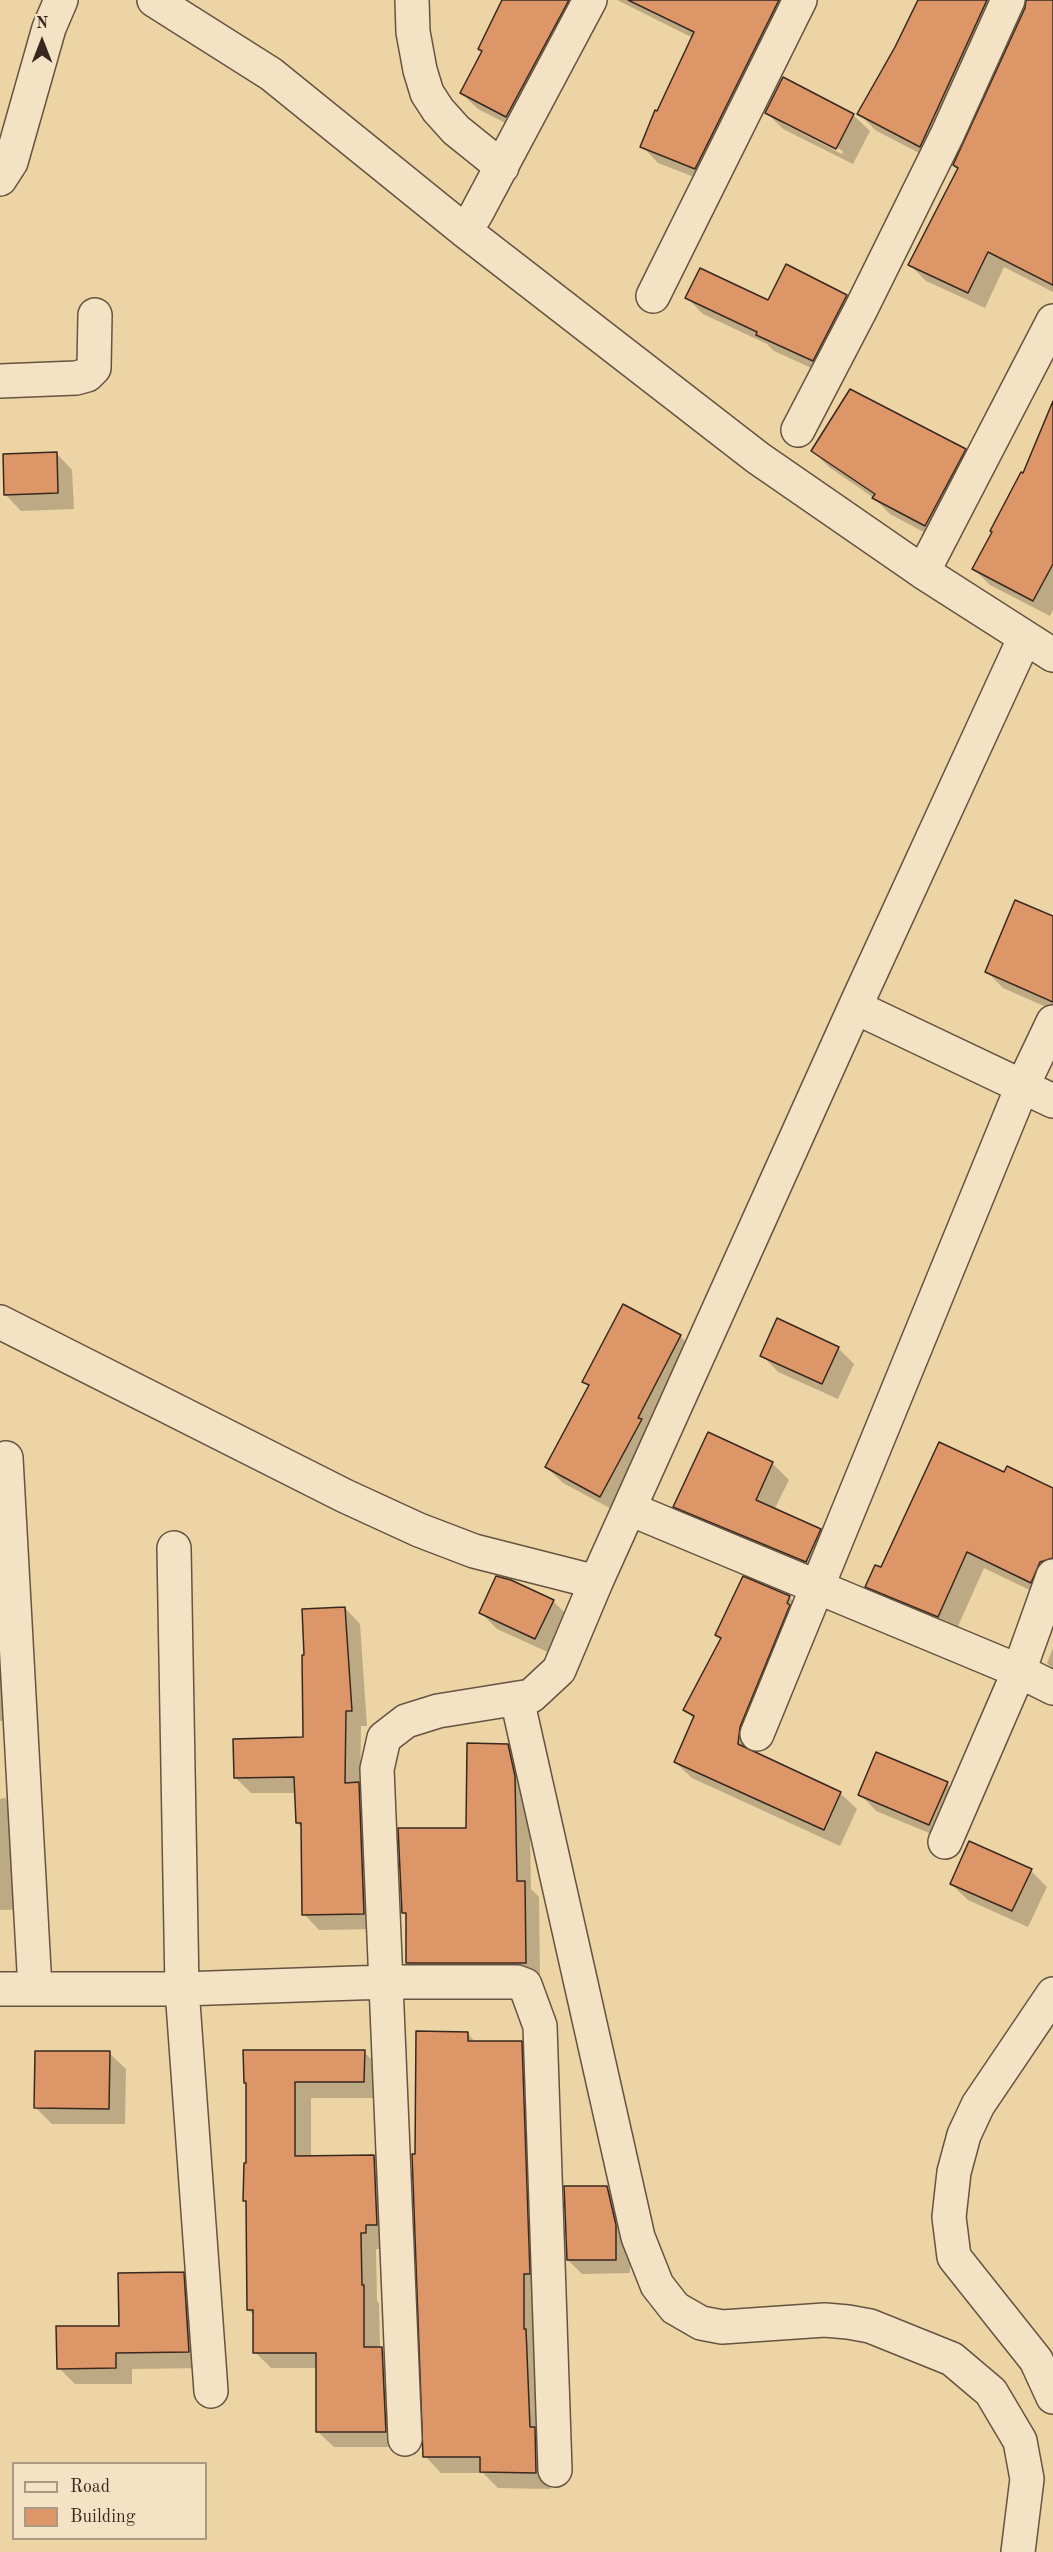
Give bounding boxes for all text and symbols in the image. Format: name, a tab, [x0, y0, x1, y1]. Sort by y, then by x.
north arrow	[12, 12, 72, 72]
text: N	[36, 16, 48, 32]
legend	[12, 2462, 207, 2540]
text: Road	[70, 2478, 110, 2496]
text: Building	[70, 2508, 135, 2526]

